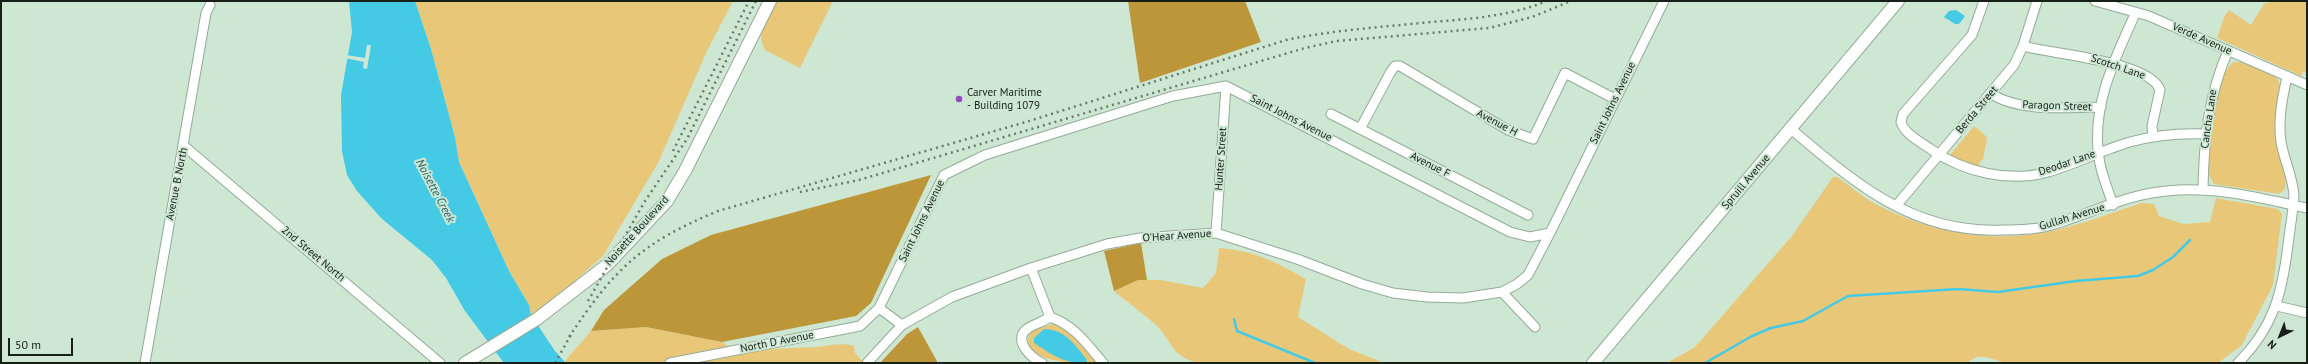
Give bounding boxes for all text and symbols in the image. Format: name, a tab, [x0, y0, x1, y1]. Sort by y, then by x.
street label: Verde Avenue	[2170, 20, 2234, 58]
street label: Scotch Lane	[2089, 52, 2147, 82]
street label: Saint Johns Avenue	[1587, 60, 1639, 146]
street label: Berda Street	[1953, 83, 2001, 137]
place label: Carver Maritime - Building 1079	[967, 86, 1042, 112]
street label: Cancha Lane	[2198, 89, 2220, 149]
street label: Saint Johns Avenue	[1248, 92, 1334, 144]
marker: Carver Maritime - Building 1079	[954, 94, 964, 104]
street label: Paragon Street	[2022, 98, 2092, 114]
street label: Avenue H	[1474, 107, 1520, 139]
street label: Hunter Street	[1212, 127, 1230, 191]
street label: Avenue B North	[163, 147, 191, 221]
street label: Deodar Lane	[2037, 147, 2097, 179]
street label: Avenue F	[1408, 149, 1452, 181]
street label: Spruill Avenue	[1719, 152, 1773, 212]
water label: Noisette Creek	[412, 157, 458, 225]
street label: Saint Johns Avenue	[896, 178, 948, 264]
street label: Noisette Boulevard	[602, 193, 672, 269]
street label: Gullah Avenue	[2038, 201, 2106, 233]
street label: 2nd Street North	[278, 224, 348, 284]
street label: O'Hear Avenue	[1142, 227, 1212, 245]
north arrow	[2260, 316, 2300, 356]
street label: North D Avenue	[739, 328, 815, 356]
scale bar	[10, 330, 75, 356]
text: 50 m	[15, 337, 41, 352]
text: N	[2264, 337, 2279, 352]

